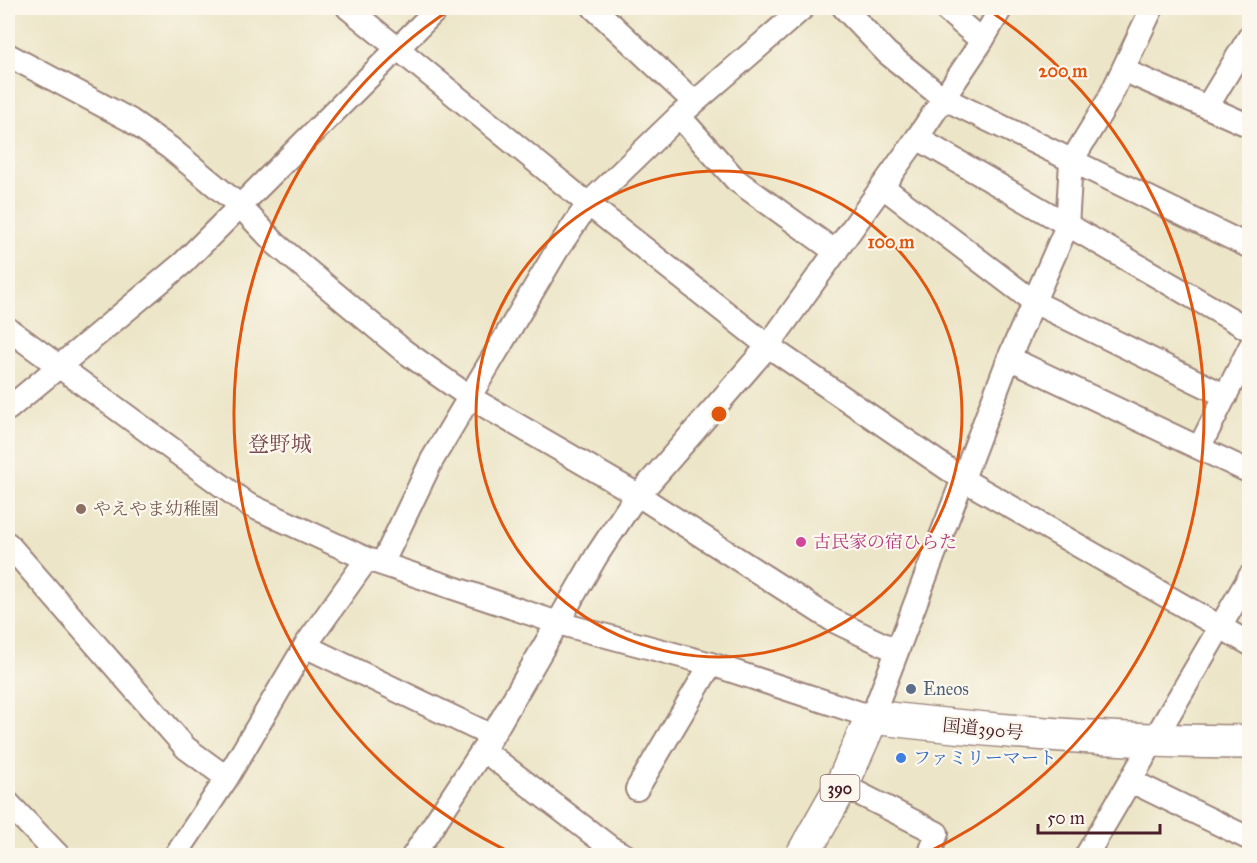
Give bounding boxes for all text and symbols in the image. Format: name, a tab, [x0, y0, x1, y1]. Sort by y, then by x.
text: 200 m	[1039, 60, 1088, 82]
text: 100 m	[868, 231, 915, 253]
centre of rings	[709, 404, 729, 424]
district label: 登野城	[249, 431, 312, 457]
place label: やえやま幼稚園	[93, 498, 219, 520]
marker: やえやま幼稚園	[74, 502, 88, 516]
place label: 古民家の宿ひらた	[813, 531, 957, 553]
marker: 古民家の宿ひらた	[794, 535, 808, 549]
place label: Eneos	[923, 678, 969, 700]
marker: Eneos	[904, 682, 918, 696]
street label: 国道390号	[941, 714, 1025, 744]
place label: ファミリーマート	[913, 747, 1057, 769]
marker: ファミリーマート	[894, 751, 908, 765]
road number: 390	[820, 775, 860, 801]
scale bar	[1038, 797, 1160, 835]
text: 50 m	[1047, 807, 1085, 829]

